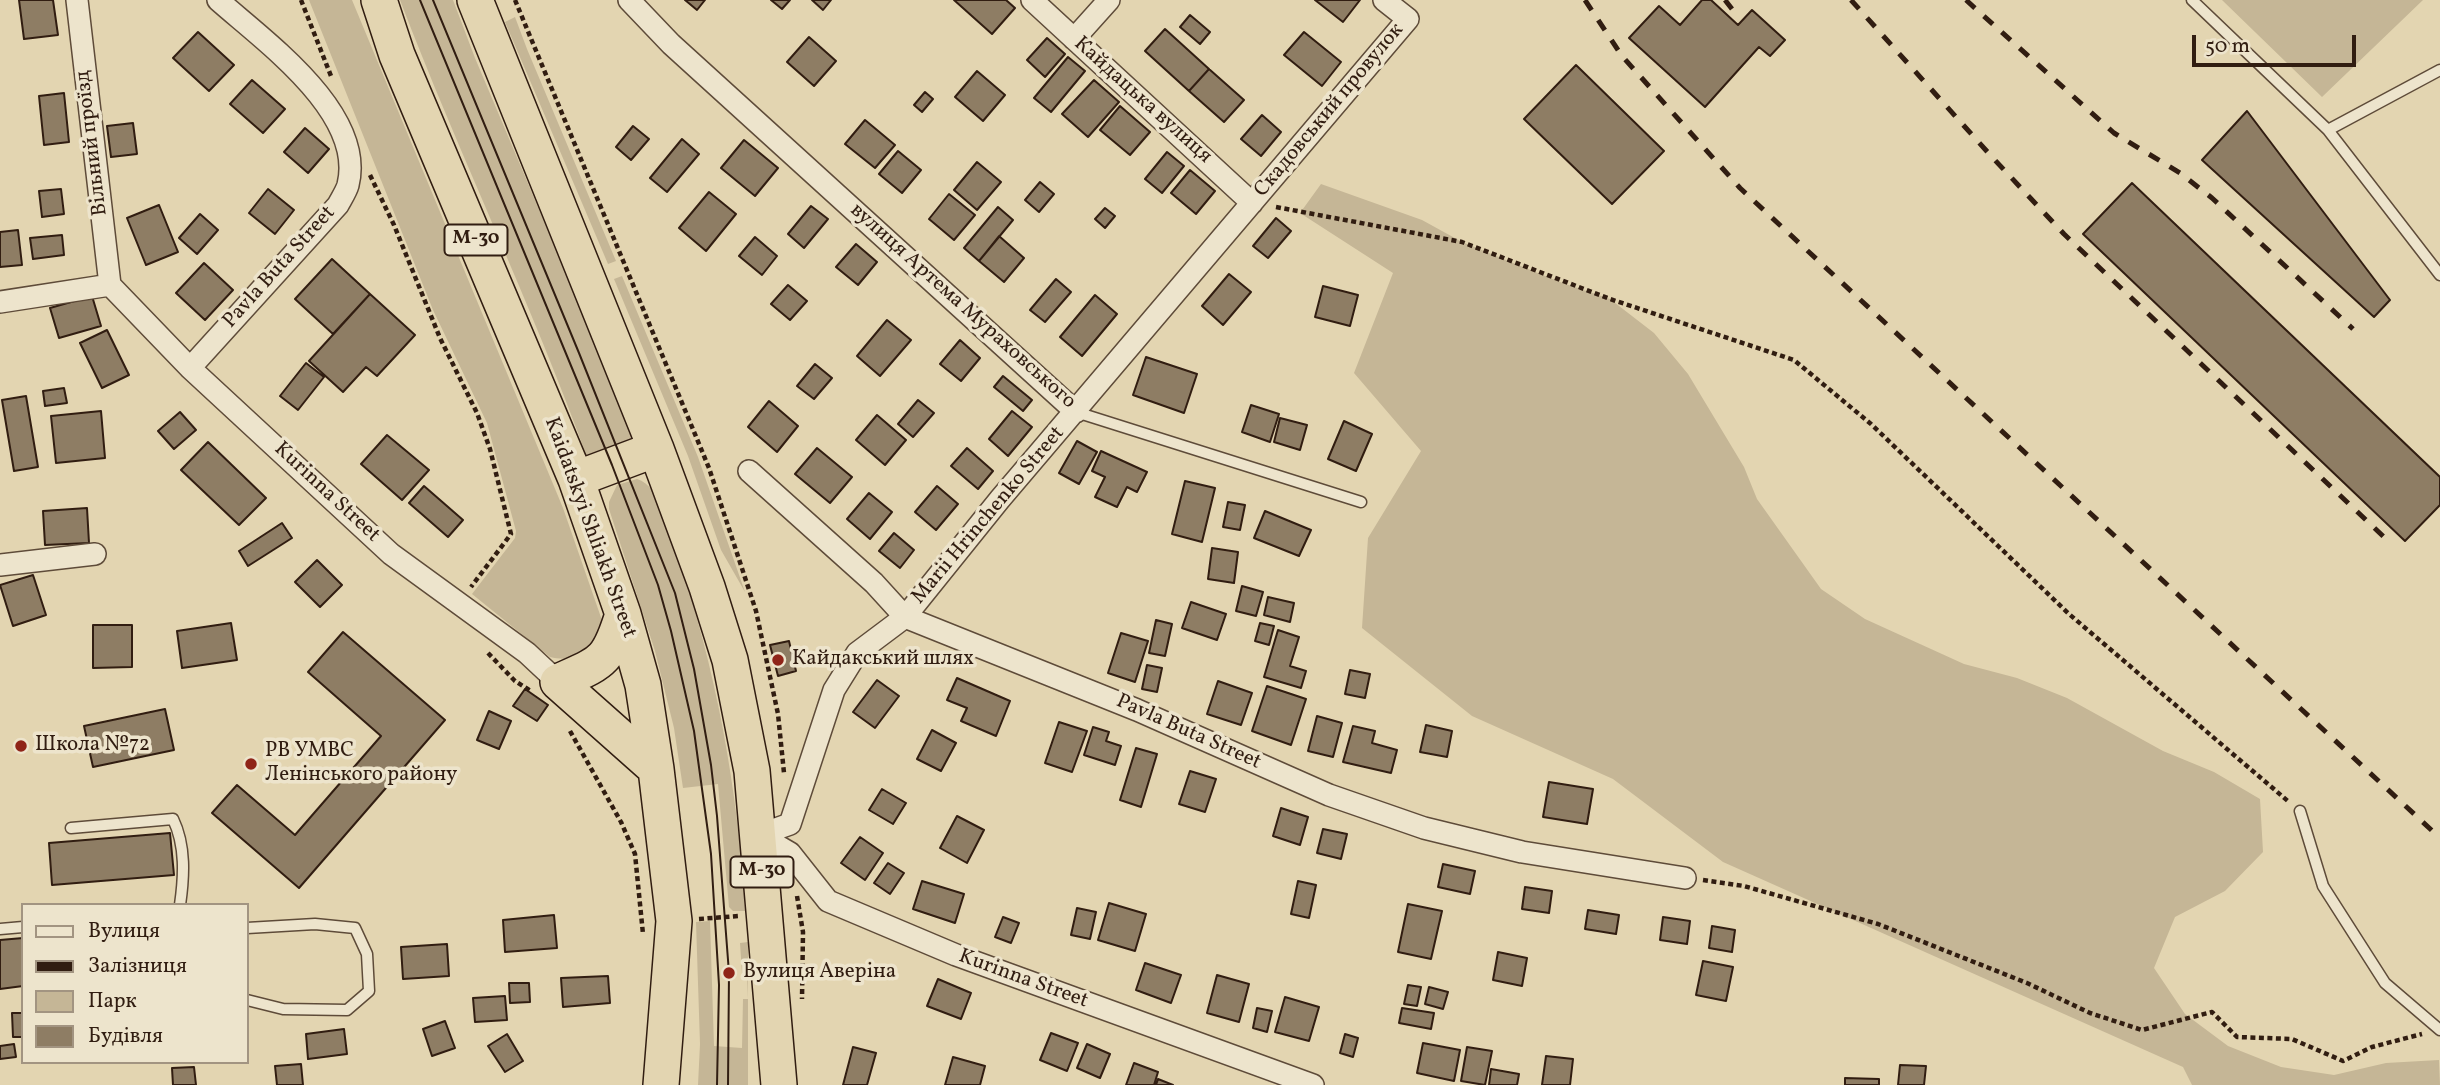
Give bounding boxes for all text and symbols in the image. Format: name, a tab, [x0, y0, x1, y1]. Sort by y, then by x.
street label: Скадовський провулок	[1250, 19, 1410, 203]
scale bar	[2195, 21, 2360, 65]
street label: Кайдацька вулиця	[1068, 32, 1216, 170]
text: 50 m	[2205, 32, 2250, 61]
street label: Вільний проїзд	[72, 69, 114, 217]
street label: вулиця Артема Мураховського	[844, 199, 1080, 415]
street label: Pavla Buta Street	[218, 202, 342, 334]
road number: М-30	[444, 224, 508, 256]
street label: Kaidatskyi Shliakh Street	[537, 414, 641, 642]
street label: Marii Hrinchenko Street	[907, 422, 1071, 610]
street label: Kurinna Street	[268, 437, 384, 549]
place label: Кайдакський шлях	[792, 647, 974, 673]
marker: Кайдакський шлях	[770, 652, 786, 668]
street label: Pavla Buta Street	[1112, 690, 1264, 776]
place label: Школа №72	[35, 733, 150, 759]
marker: Школа №72	[13, 738, 29, 754]
place label: РВ УМВС Ленінського району	[265, 739, 457, 789]
marker: РВ УМВС Ленінського району	[243, 756, 259, 772]
road number: М-30	[730, 856, 794, 888]
legend	[21, 903, 248, 1064]
text: Вулиця	[88, 917, 160, 946]
street label: Kurinna Street	[955, 945, 1091, 1015]
text: Залізниця	[88, 952, 187, 981]
place label: Вулиця Аверіна	[743, 960, 896, 986]
marker: Вулиця Аверіна	[721, 965, 737, 981]
text: Парк	[88, 987, 137, 1016]
text: Будівля	[88, 1022, 163, 1051]

